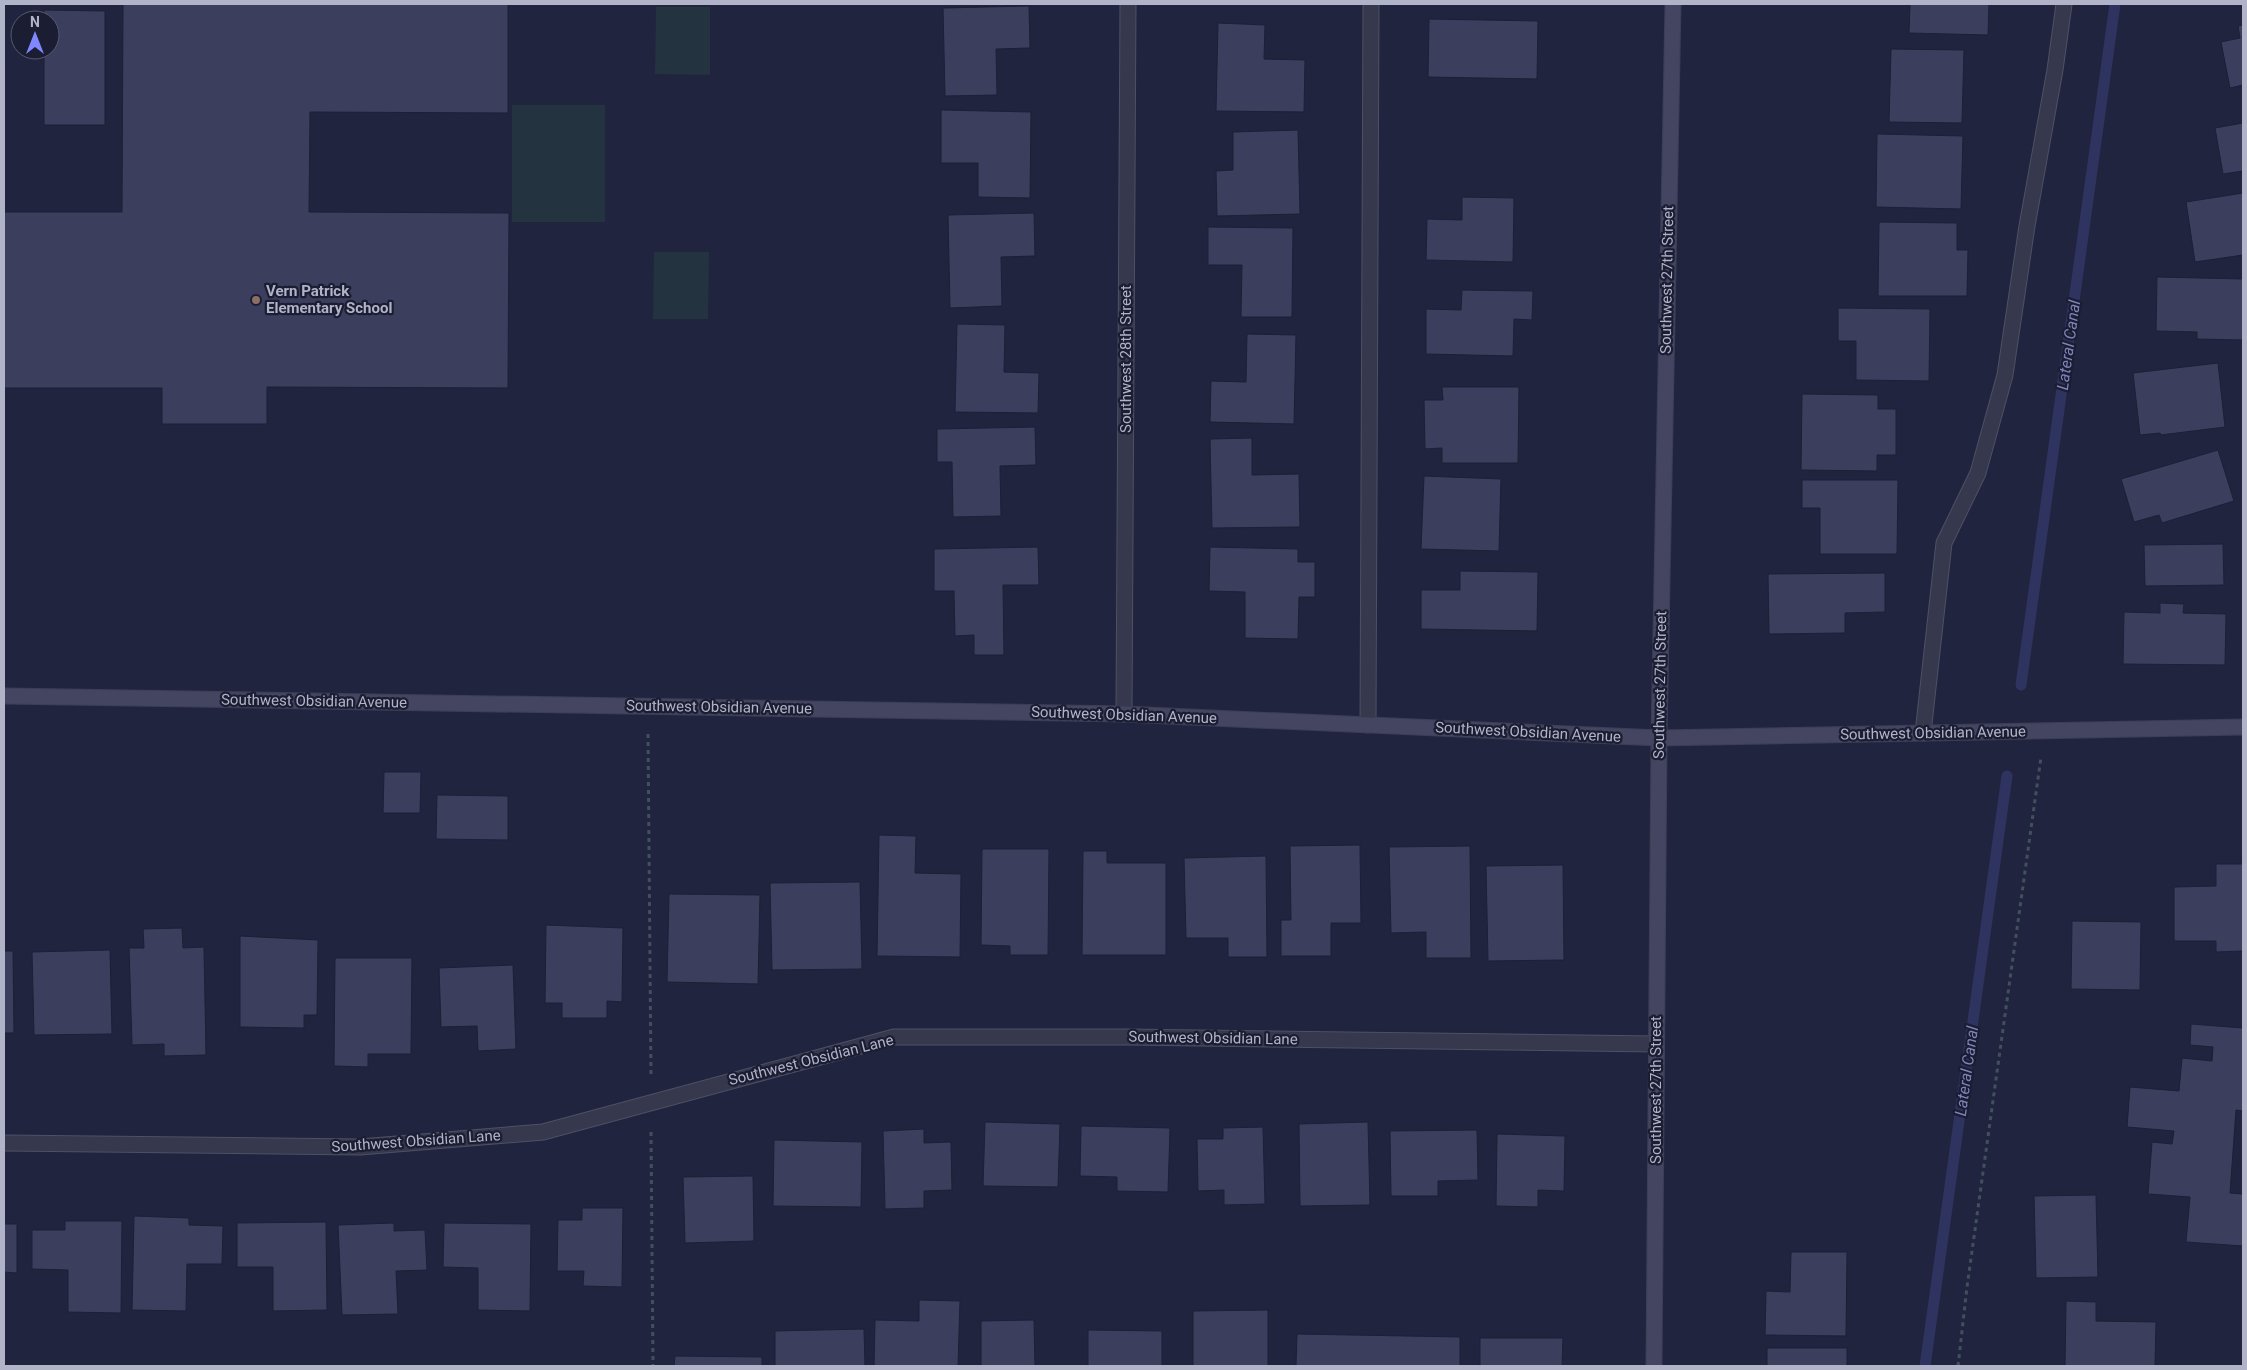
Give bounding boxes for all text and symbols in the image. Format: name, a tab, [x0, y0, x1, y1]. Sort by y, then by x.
north arrow	[10, 10, 60, 60]
text: N	[30, 14, 40, 30]
street label: Southwest 27th Street	[1657, 206, 1677, 354]
place label: Vern Patrick Elementary School	[266, 282, 392, 317]
street label: Southwest 28th Street	[1117, 285, 1135, 433]
marker: Vern Patrick Elementary School	[250, 294, 262, 306]
water label: Lateral Canal	[2053, 299, 2084, 391]
street label: Southwest 27th Street	[1650, 611, 1670, 759]
street label: Southwest Obsidian Avenue	[221, 690, 407, 712]
street label: Southwest Obsidian Avenue	[626, 696, 812, 718]
street label: Southwest Obsidian Avenue	[1031, 703, 1217, 727]
street label: Southwest Obsidian Avenue	[1435, 718, 1621, 746]
street label: Southwest Obsidian Avenue	[1840, 722, 2026, 744]
street label: Southwest 27th Street	[1647, 1016, 1665, 1164]
water label: Lateral Canal	[1951, 1025, 1982, 1117]
street label: Southwest Obsidian Lane	[1128, 1028, 1298, 1048]
street label: Southwest Obsidian Lane	[727, 1031, 895, 1089]
street label: Southwest Obsidian Lane	[331, 1126, 501, 1156]

